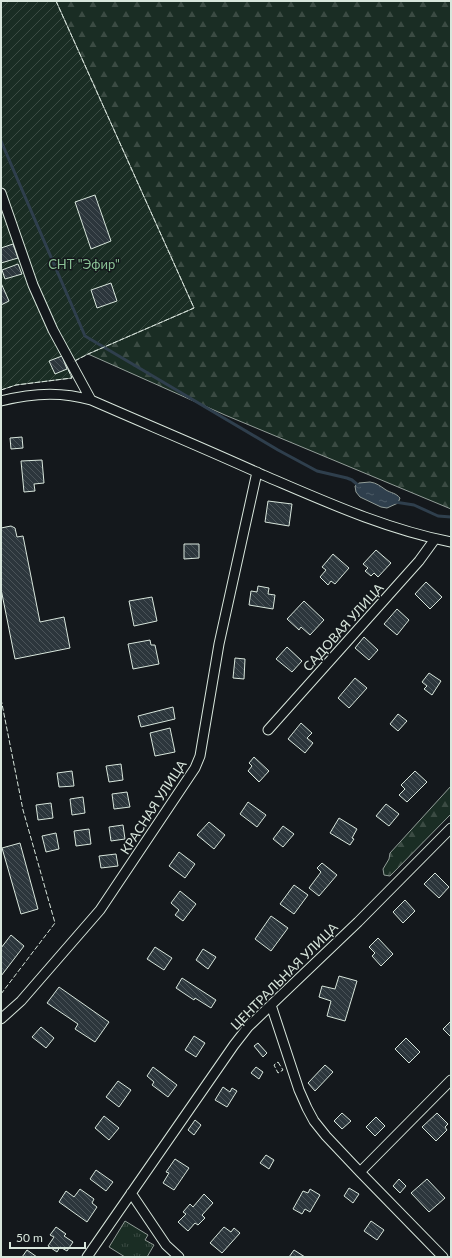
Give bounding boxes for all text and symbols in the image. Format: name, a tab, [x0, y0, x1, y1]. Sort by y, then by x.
park label: СНТ "Эфир"	[48, 256, 120, 272]
street label: САДОВАЯ УЛИЦА	[299, 580, 387, 674]
street label: КРАСНАЯ УЛИЦА	[116, 757, 190, 857]
street label: ЦЕНТРАЛЬНАЯ УЛИЦА	[227, 919, 341, 1033]
scale bar	[10, 1224, 85, 1250]
text: 50 m	[16, 1230, 43, 1245]

